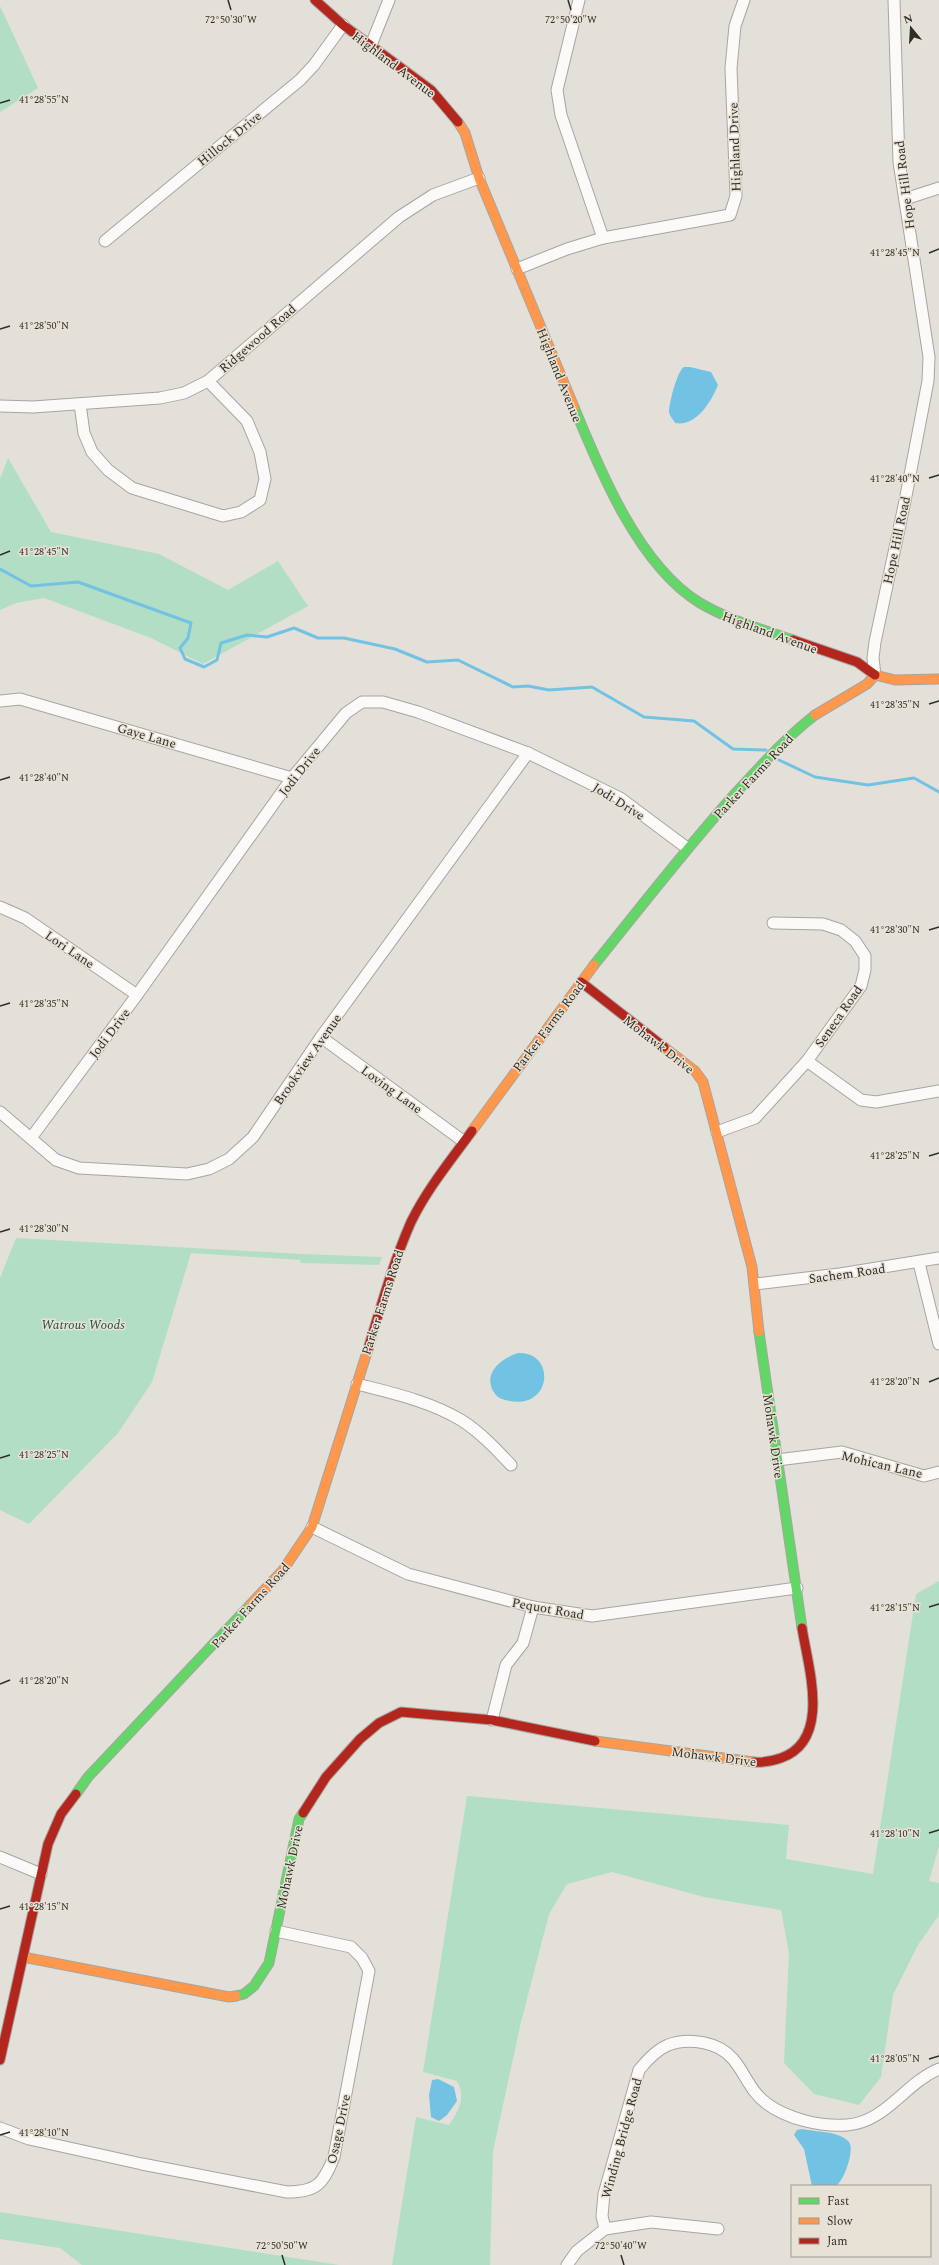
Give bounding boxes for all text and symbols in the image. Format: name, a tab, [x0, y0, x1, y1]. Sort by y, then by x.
north arrow	[891, 8, 931, 48]
text: N	[901, 9, 915, 28]
text: 72°50'30"W	[205, 12, 257, 28]
text: 72°50'20"W	[545, 12, 597, 28]
street label: Highland Avenue	[347, 27, 439, 103]
text: 41°28'55"N	[19, 92, 69, 108]
street label: Highland Drive	[723, 102, 747, 192]
street label: Hillock Drive	[193, 106, 266, 171]
street label: Hope Hill Road	[890, 139, 920, 230]
text: 41°28'45"N	[870, 245, 920, 261]
street label: Ridgewood Road	[215, 299, 301, 378]
text: 41°28'50"N	[19, 318, 69, 334]
street label: Highland Avenue	[531, 325, 587, 426]
text: 41°28'40"N	[870, 471, 920, 487]
street label: Hope Hill Road	[878, 494, 916, 586]
text: 41°28'45"N	[19, 544, 69, 560]
street label: Highland Avenue	[719, 606, 820, 659]
text: 41°28'35"N	[870, 697, 920, 713]
street label: Gaye Lane	[115, 718, 179, 754]
street label: Parker Farms Road	[709, 730, 799, 824]
street label: Jodi Drive	[274, 742, 326, 801]
text: 41°28'40"N	[19, 770, 69, 786]
street label: Jodi Drive	[588, 778, 649, 826]
text: 41°28'30"N	[870, 922, 920, 938]
street label: Lori Lane	[41, 926, 98, 974]
street label: Parker Farms Road	[508, 977, 590, 1076]
street label: Seneca Road	[810, 981, 868, 1052]
text: 41°28'35"N	[19, 996, 69, 1012]
street label: Jodi Drive	[84, 1004, 135, 1063]
street label: Brookview Avenue	[269, 1010, 347, 1109]
street label: Mohawk Drive	[619, 1011, 698, 1079]
street label: Loving Lane	[356, 1061, 426, 1119]
text: 41°28'25"N	[870, 1148, 920, 1164]
text: 41°28'30"N	[19, 1221, 69, 1237]
street label: Parker Farms Road	[356, 1247, 409, 1358]
street label: Sachem Road	[807, 1259, 887, 1289]
park label: Watrous Woods	[41, 1315, 125, 1335]
text: 41°28'20"N	[870, 1374, 920, 1390]
street label: Mohawk Drive	[757, 1392, 789, 1480]
street label: Mohican Lane	[839, 1446, 924, 1484]
text: 41°28'25"N	[19, 1447, 69, 1463]
street label: Parker Farms Road	[207, 1558, 295, 1653]
street label: Pequot Road	[510, 1593, 586, 1625]
text: 41°28'15"N	[870, 1600, 920, 1616]
text: 41°28'20"N	[19, 1673, 69, 1689]
street label: Mohawk Drive	[670, 1742, 758, 1772]
street label: Mohawk Drive	[271, 1823, 309, 1911]
text: 41°28'10"N	[870, 1826, 920, 1842]
text: 41°28'15"N	[19, 1899, 69, 1915]
text: 41°28'05"N	[870, 2051, 920, 2067]
street label: Winding Bridge Road	[596, 2076, 648, 2201]
street label: Osage Drive	[322, 2093, 356, 2166]
text: 41°28'10"N	[19, 2125, 69, 2141]
legend	[791, 2185, 931, 2257]
text: Fast	[827, 2192, 849, 2211]
text: Slow	[827, 2212, 853, 2231]
text: Jam	[827, 2232, 848, 2251]
text: 72°50'50"W	[256, 2238, 308, 2254]
text: 72°50'40"W	[595, 2238, 647, 2254]

